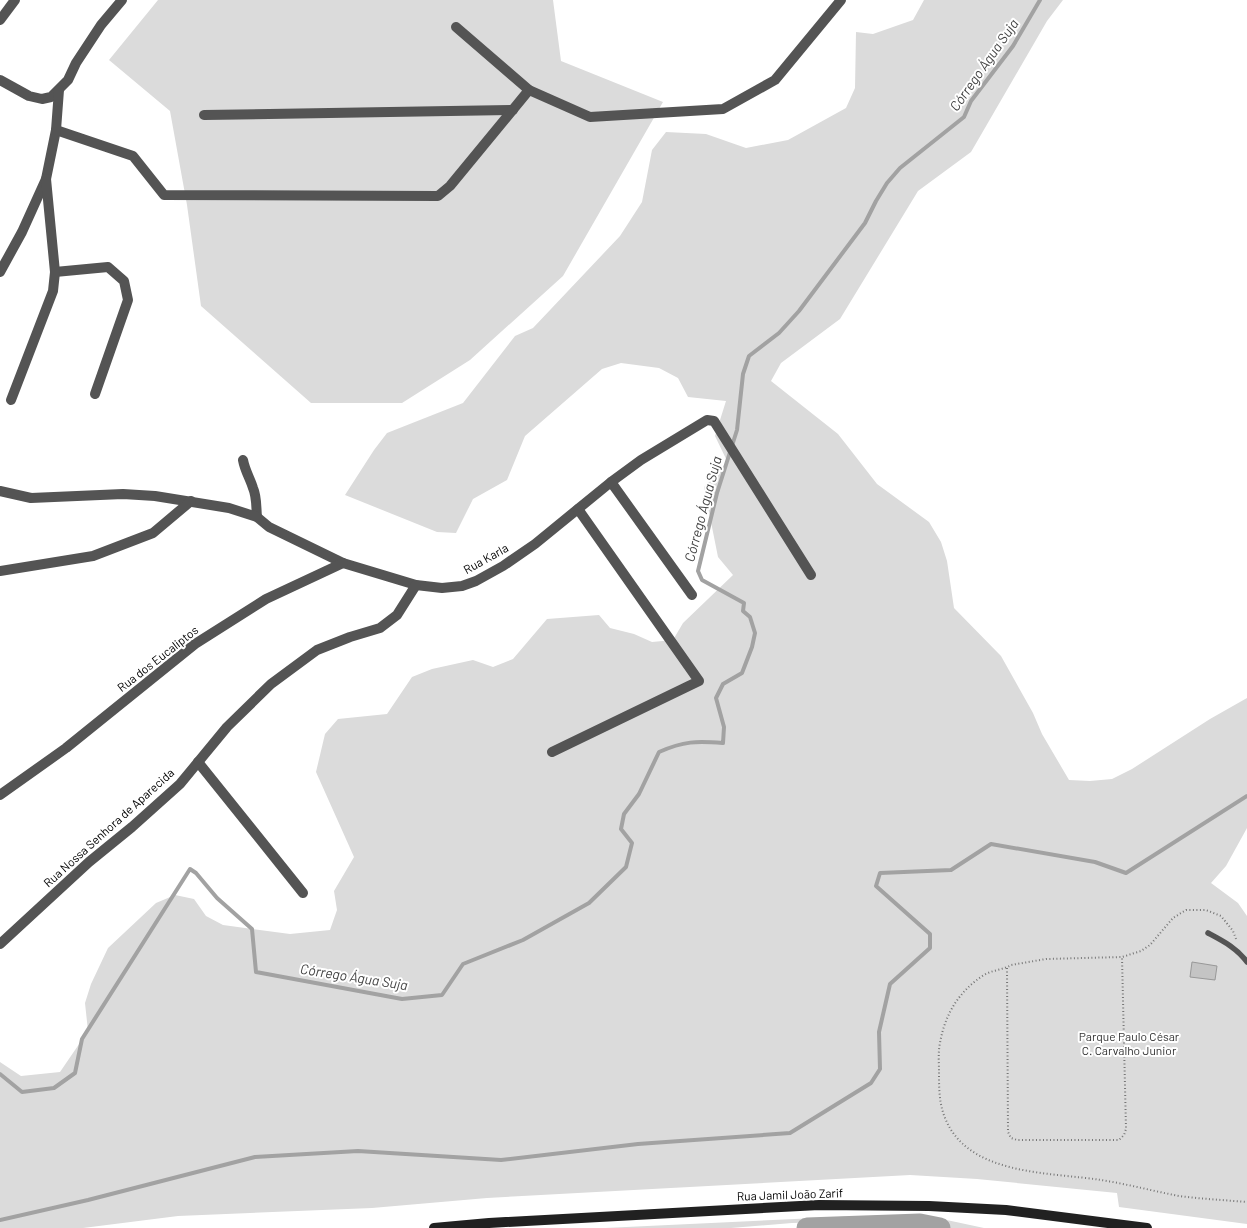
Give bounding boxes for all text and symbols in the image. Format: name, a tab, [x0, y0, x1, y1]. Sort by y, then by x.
water label: Córrego Água Suja	[946, 15, 1022, 114]
water label: Córrego Água Suja	[680, 454, 725, 563]
street label: Rua Karla	[461, 540, 510, 576]
street label: Rua dos Eucaliptos	[114, 622, 201, 694]
street label: Rua Nossa Senhora de Aparecida	[40, 765, 176, 890]
water label: Córrego Água Suja	[299, 960, 409, 993]
park label: Parque Paulo César C. Carvalho Junior	[1079, 1029, 1180, 1057]
street label: Rua Jamil João Zarif	[737, 1185, 843, 1203]

